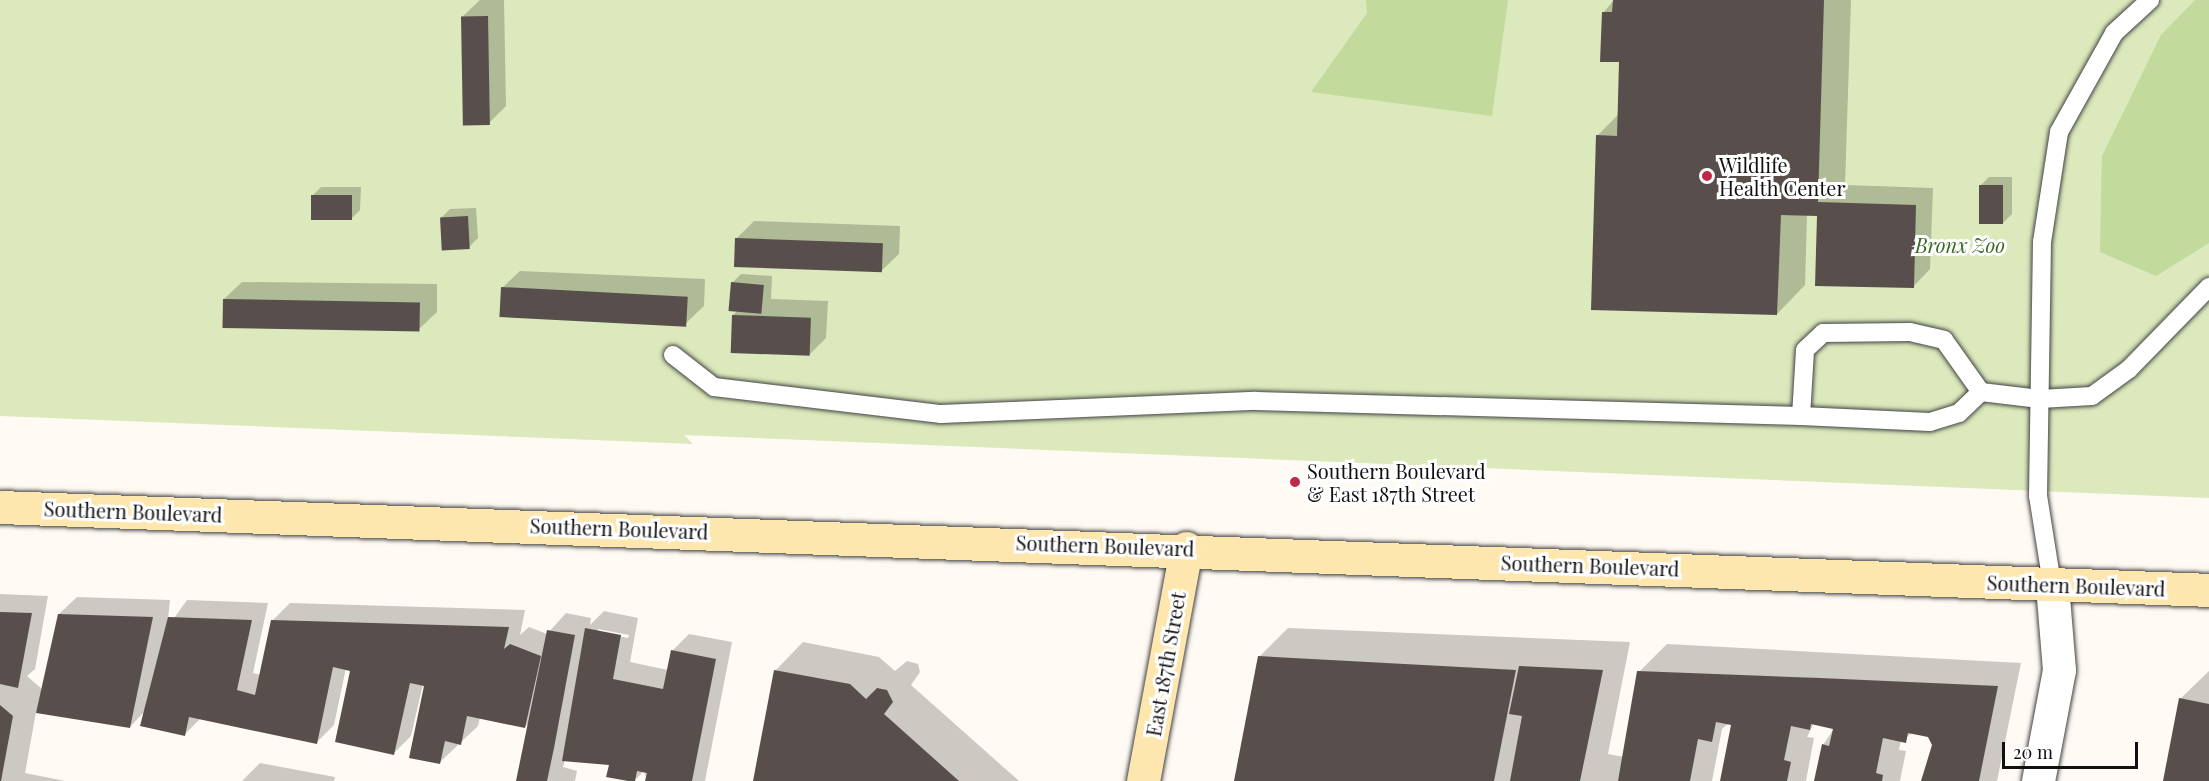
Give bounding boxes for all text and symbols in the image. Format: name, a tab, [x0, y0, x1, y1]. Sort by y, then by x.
place label: Wildlife Health Center	[1719, 152, 1845, 199]
marker: Wildlife Health Center	[1700, 169, 1714, 183]
park label: Bronx Zoo	[1915, 232, 2005, 256]
place label: Southern Boulevard & East 187th Street	[1307, 458, 1485, 505]
marker: Southern Boulevard & East 187th Street	[1288, 475, 1302, 489]
street label: Southern Boulevard	[43, 496, 223, 526]
street label: Southern Boulevard	[529, 513, 709, 543]
street label: Southern Boulevard	[1015, 530, 1195, 560]
street label: Southern Boulevard	[1500, 550, 1680, 580]
street label: Southern Boulevard	[1986, 570, 2166, 600]
street label: East 187th Street	[1140, 590, 1190, 738]
scale bar	[2005, 730, 2142, 768]
text: 20 m	[2013, 740, 2053, 764]

